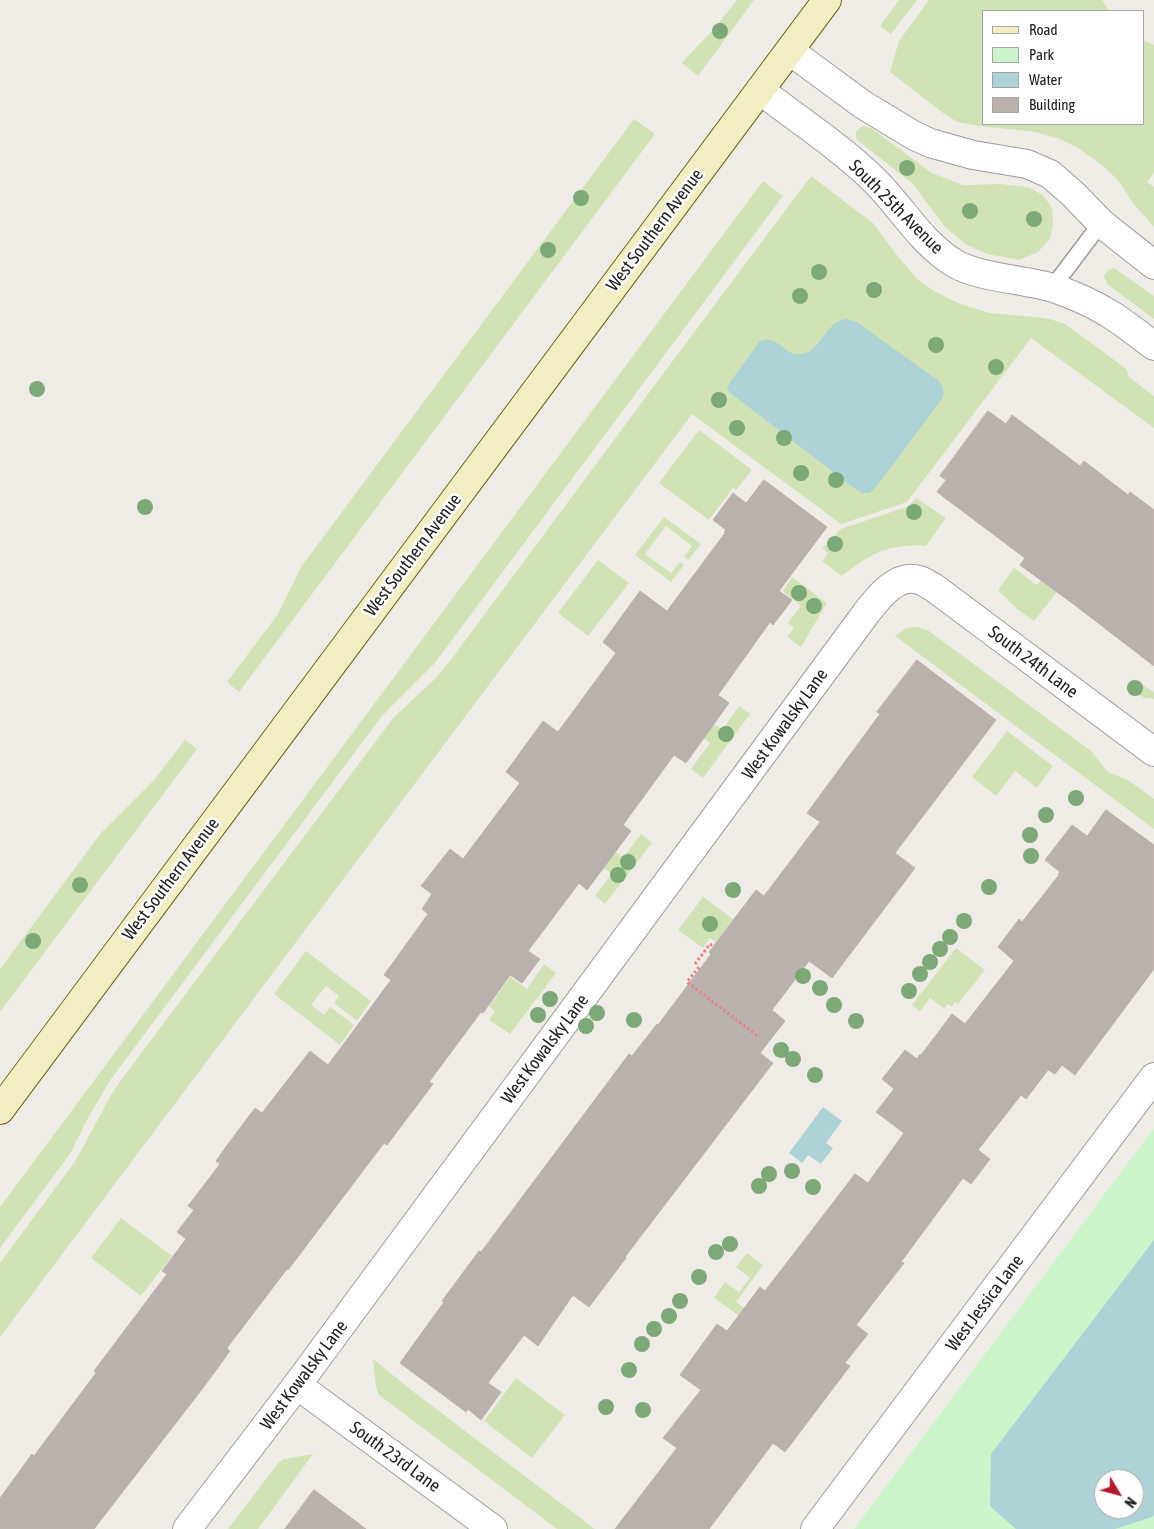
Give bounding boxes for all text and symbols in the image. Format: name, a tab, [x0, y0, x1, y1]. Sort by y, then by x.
legend	[982, 10, 1144, 125]
text: Road	[1029, 21, 1058, 38]
text: Park	[1029, 46, 1054, 63]
text: Water	[1029, 71, 1062, 88]
text: Building	[1029, 96, 1075, 113]
street label: South 25th Avenue	[844, 155, 948, 259]
street label: West Southern Avenue	[602, 164, 708, 296]
street label: West Southern Avenue	[360, 489, 466, 621]
street label: South 24th Lane	[984, 621, 1082, 703]
street label: West Kowalsky Lane	[738, 664, 832, 784]
street label: West Southern Avenue	[118, 813, 224, 945]
street label: West Kowalsky Lane	[497, 990, 593, 1108]
street label: West Jessica Lane	[942, 1250, 1028, 1356]
street label: West Kowalsky Lane	[256, 1316, 352, 1434]
street label: South 23rd Lane	[346, 1417, 444, 1497]
north arrow	[1094, 1469, 1144, 1519]
text: N	[1121, 1494, 1139, 1511]

